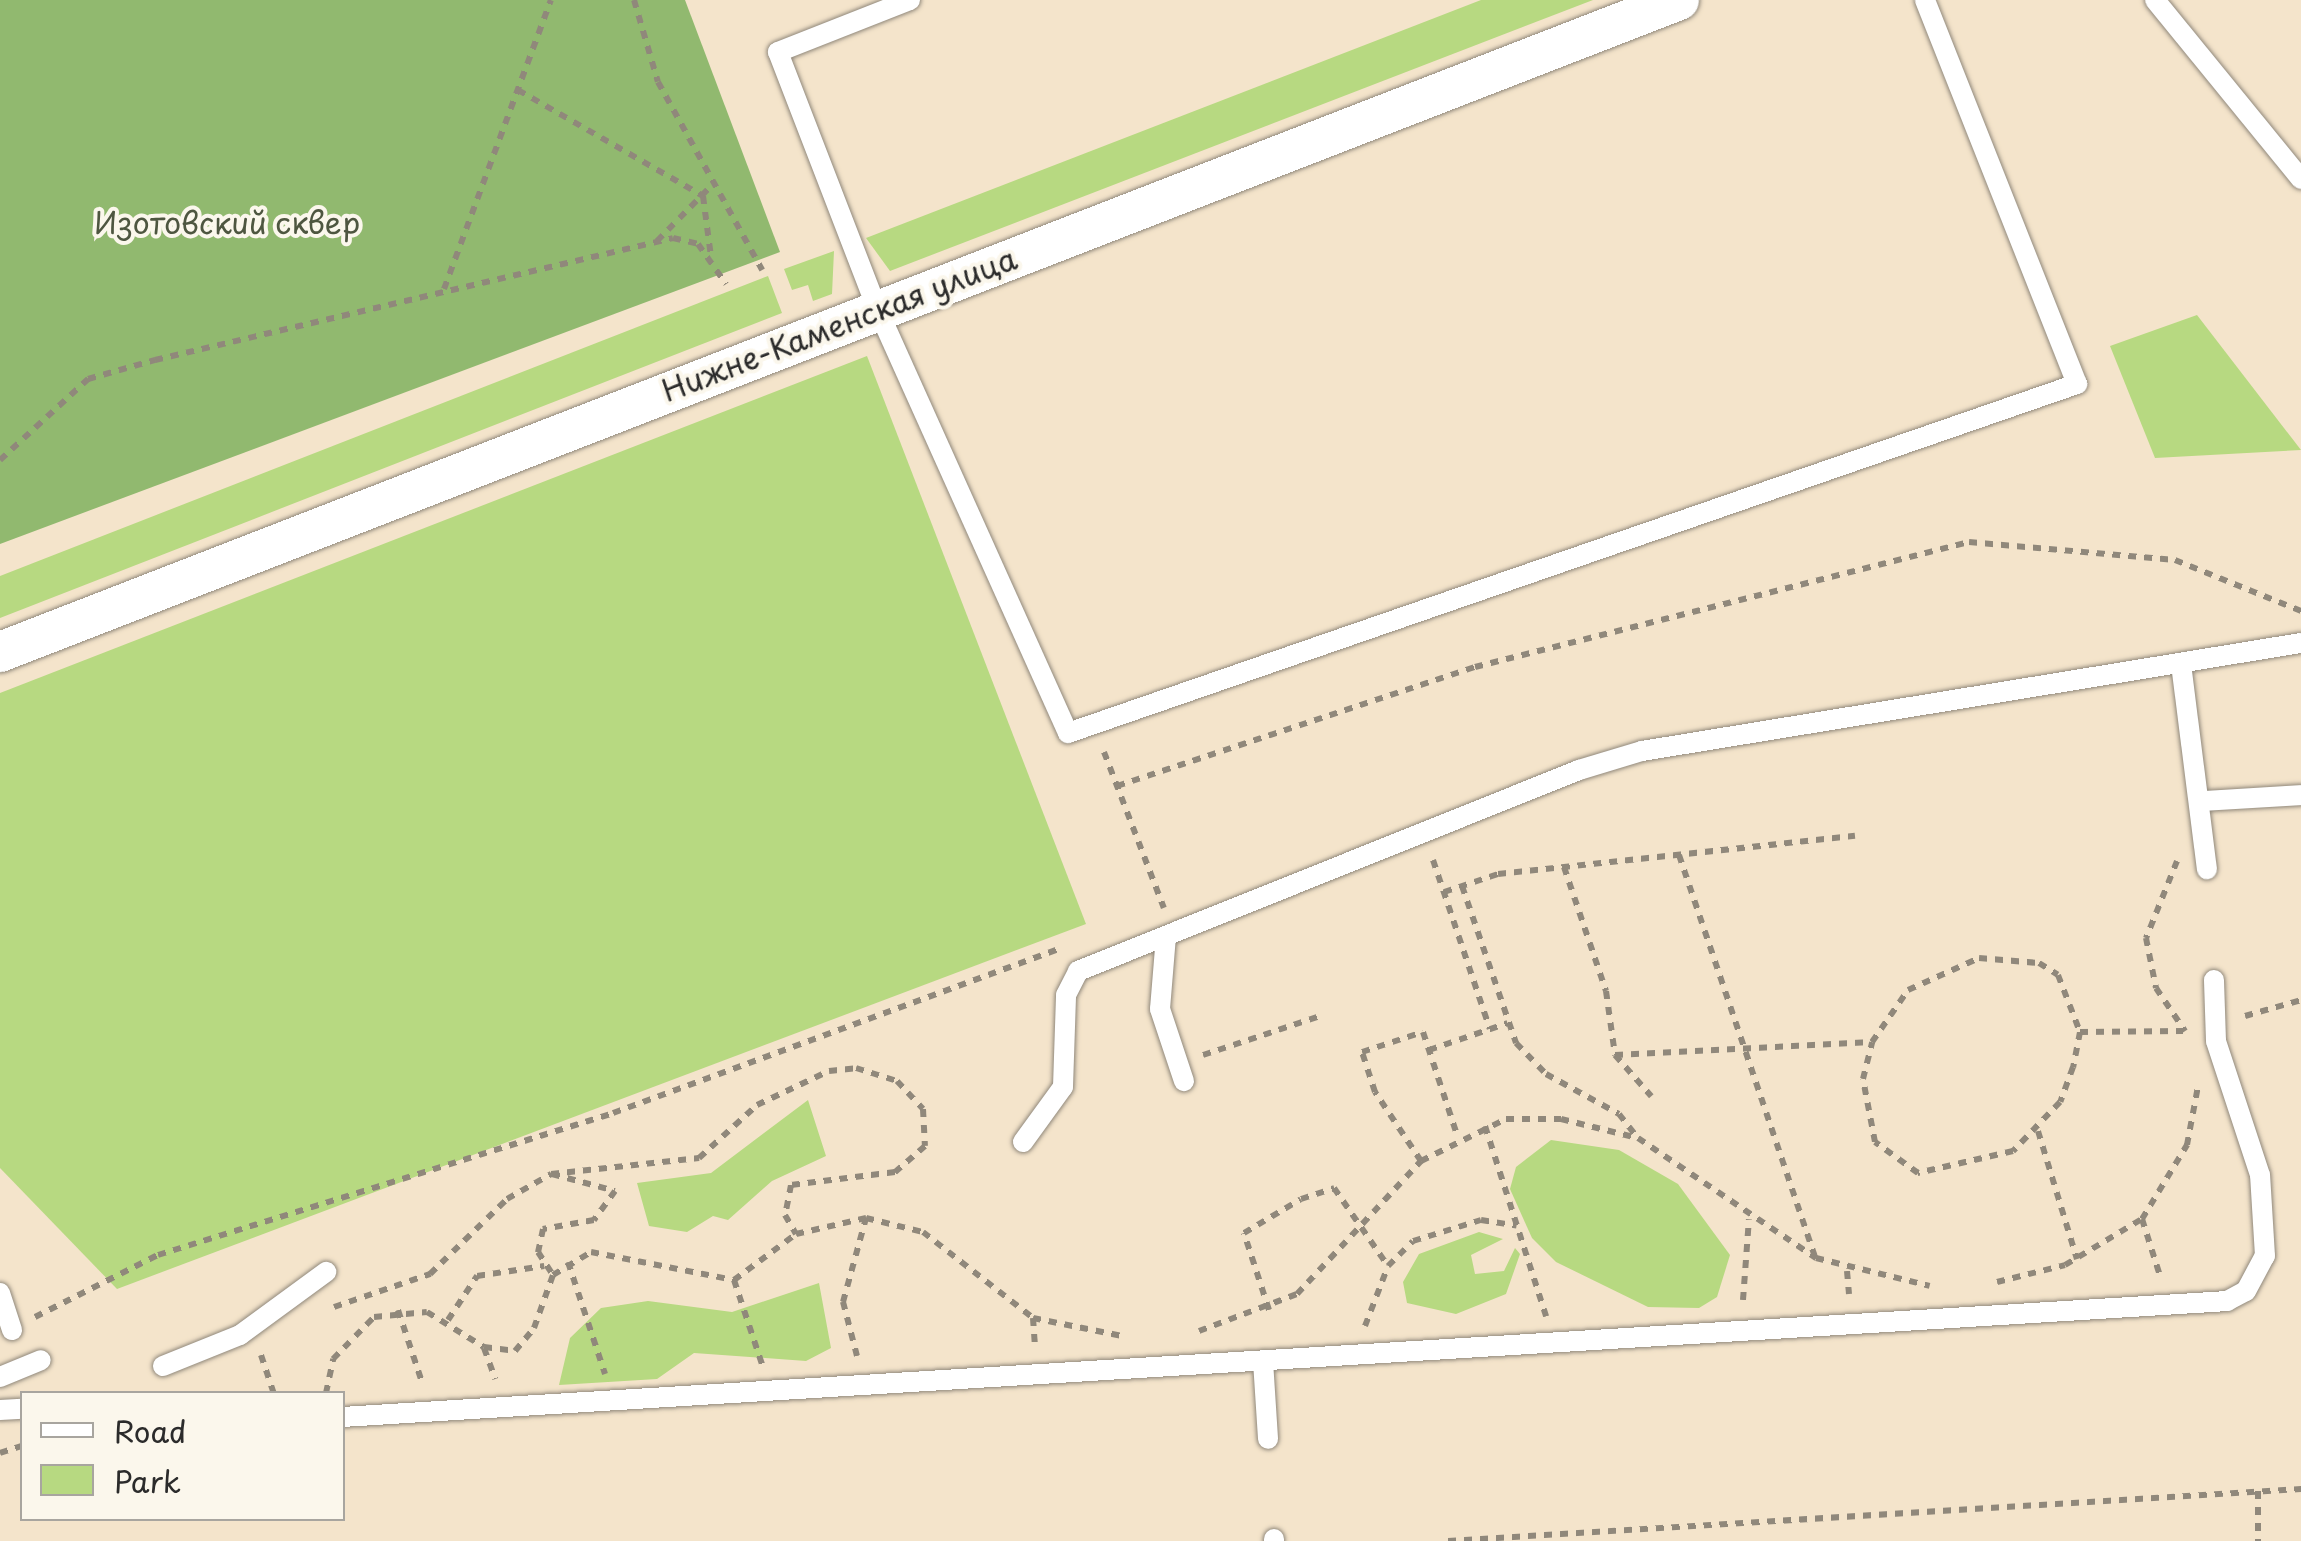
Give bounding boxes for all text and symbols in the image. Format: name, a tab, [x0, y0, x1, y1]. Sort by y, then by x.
park label: Изотовский сквер	[93, 204, 361, 240]
street label: Нижне-Каменская улица	[656, 239, 1022, 409]
legend	[20, 1391, 345, 1521]
text: Road	[114, 1408, 187, 1453]
text: Park	[114, 1458, 181, 1503]

